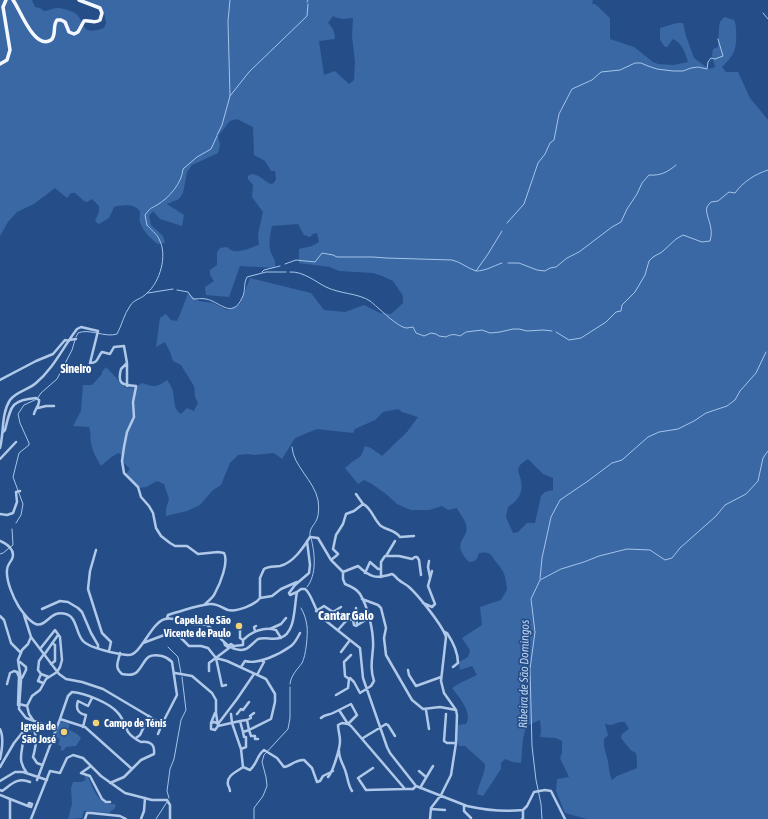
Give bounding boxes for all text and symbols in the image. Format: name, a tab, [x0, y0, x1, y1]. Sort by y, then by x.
district label: Sineiro	[60, 362, 92, 376]
district label: Cantar Galo	[318, 608, 374, 623]
place label: Capela de São Vicente de Paulo	[163, 614, 231, 639]
water label: Ribeira de São Domingos	[516, 620, 532, 728]
marker: Capela de São Vicente de Paulo	[234, 621, 244, 631]
place label: Campo de Ténis	[104, 717, 167, 729]
marker: Campo de Ténis	[91, 718, 101, 728]
place label: Igreja de São José	[21, 720, 56, 745]
marker: Igreja de São José	[59, 727, 69, 737]

